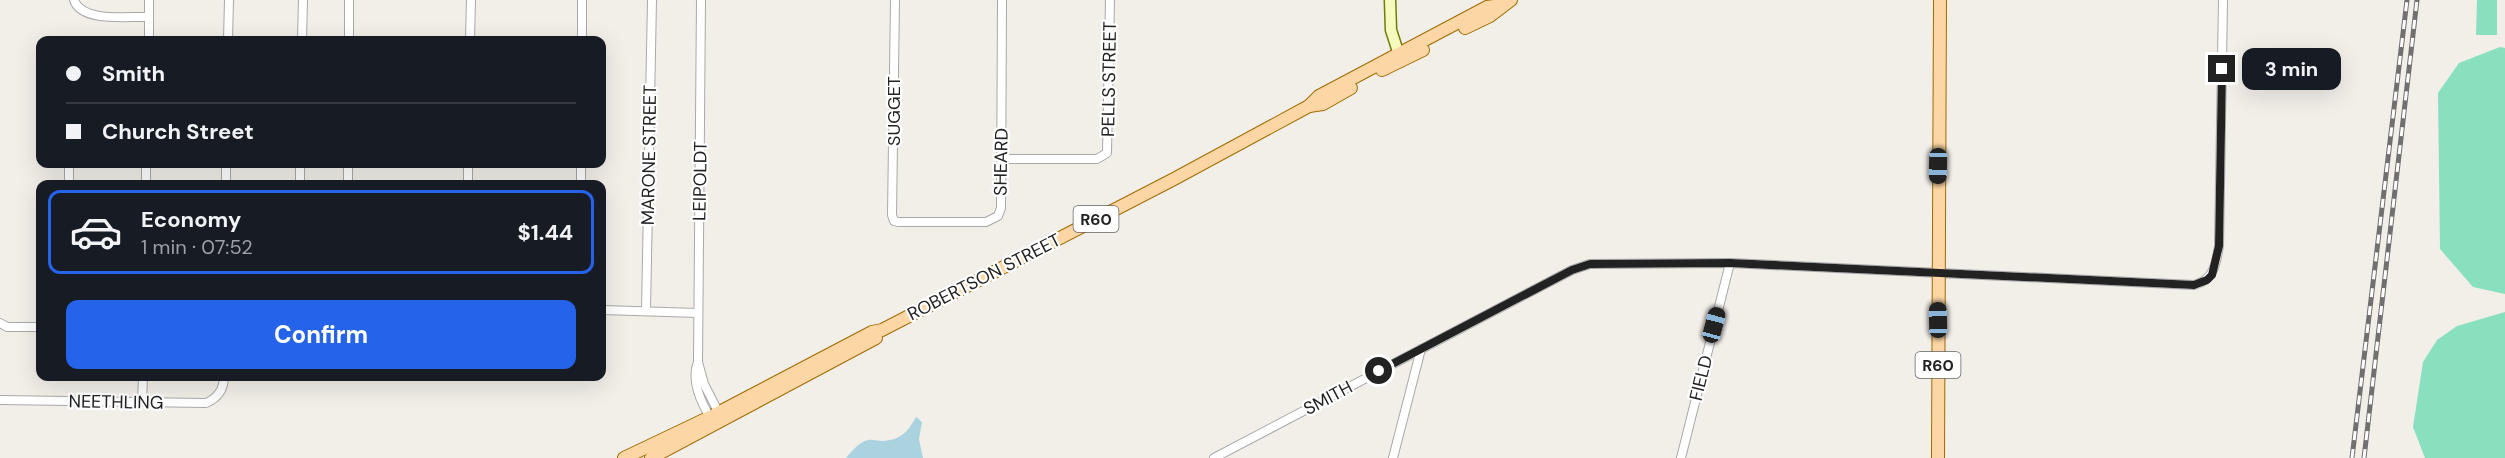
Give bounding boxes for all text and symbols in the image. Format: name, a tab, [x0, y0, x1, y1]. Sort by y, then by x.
street label: PELLS STREET	[1096, 21, 1122, 137]
callout: 3 min	[2243, 48, 2342, 90]
route end	[2208, 55, 2235, 82]
text: 3 min	[2265, 56, 2318, 82]
text: Smith	[102, 59, 165, 88]
street label: SUGGET	[882, 76, 906, 146]
street label: MARONE STREET	[636, 85, 662, 225]
text: Church Street	[102, 117, 254, 146]
street label: SHEARD	[988, 128, 1014, 196]
street label: LEIPOLDT	[687, 141, 713, 221]
car	[1929, 148, 1947, 184]
icon: car	[69, 205, 123, 259]
text: Economy	[141, 205, 241, 234]
road number: R60	[1074, 206, 1118, 232]
text: $1.44	[518, 218, 573, 247]
street label: ROBERTSON STREET	[903, 228, 1065, 326]
text: 1 min · 07:52	[141, 234, 253, 260]
button: Confirm	[66, 300, 576, 369]
car	[1929, 302, 1947, 338]
car	[1701, 305, 1727, 345]
road number: R60	[1916, 352, 1960, 378]
street label: FIELD	[1684, 353, 1718, 403]
route start	[1365, 357, 1392, 384]
street label: SMITH	[1299, 375, 1357, 421]
street label: NEETHLING	[68, 389, 164, 415]

